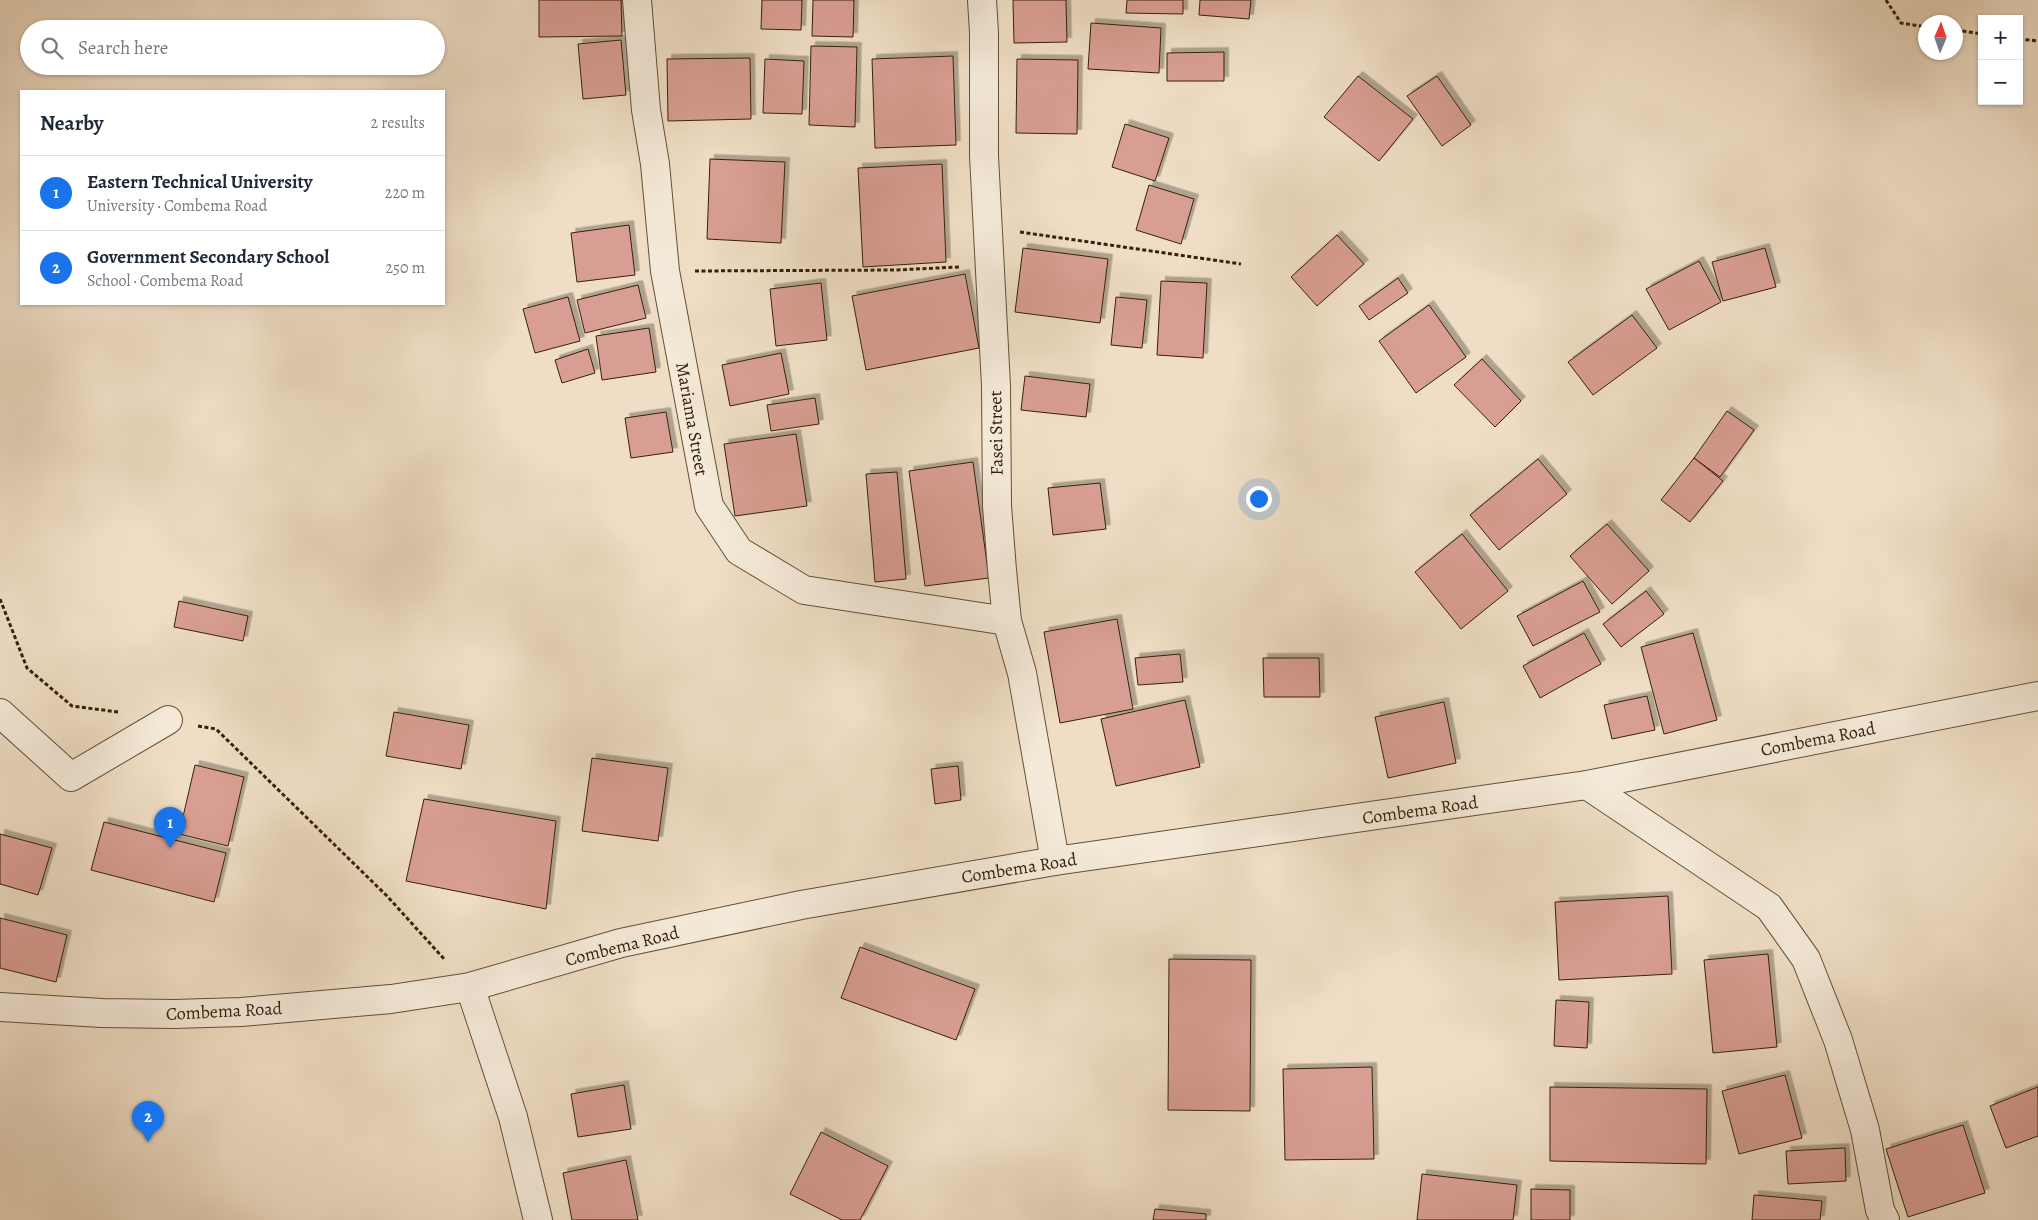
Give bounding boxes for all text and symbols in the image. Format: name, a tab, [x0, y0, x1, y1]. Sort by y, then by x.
north arrow	[1918, 15, 1963, 60]
map controls	[1978, 15, 2023, 105]
button: +	[1978, 15, 2023, 60]
search box	[20, 20, 445, 75]
icon: search	[38, 34, 66, 62]
text: Search here	[78, 35, 168, 61]
button: −	[1978, 60, 2023, 105]
text: Nearby	[40, 109, 103, 137]
text: 2 results	[370, 112, 425, 134]
text: Eastern Technical University	[87, 169, 313, 195]
text: 1	[53, 182, 59, 204]
text: 220 m	[385, 182, 425, 204]
text: University · Combema Road	[87, 195, 267, 217]
text: Government Secondary School	[87, 244, 329, 270]
text: 2	[52, 257, 60, 279]
text: 250 m	[386, 257, 425, 279]
text: School · Combema Road	[87, 270, 243, 292]
street label: Mariama Street	[670, 360, 714, 478]
street label: Fasei Street	[983, 390, 1009, 476]
your location	[1246, 486, 1272, 512]
street label: Combema Road	[1759, 716, 1878, 762]
street label: Combema Road	[1361, 790, 1480, 830]
pin: 1	[154, 807, 186, 848]
street label: Combema Road	[960, 847, 1079, 889]
street label: Combema Road	[563, 920, 682, 972]
street label: Combema Road	[165, 996, 283, 1026]
pin: 2	[132, 1101, 164, 1142]

